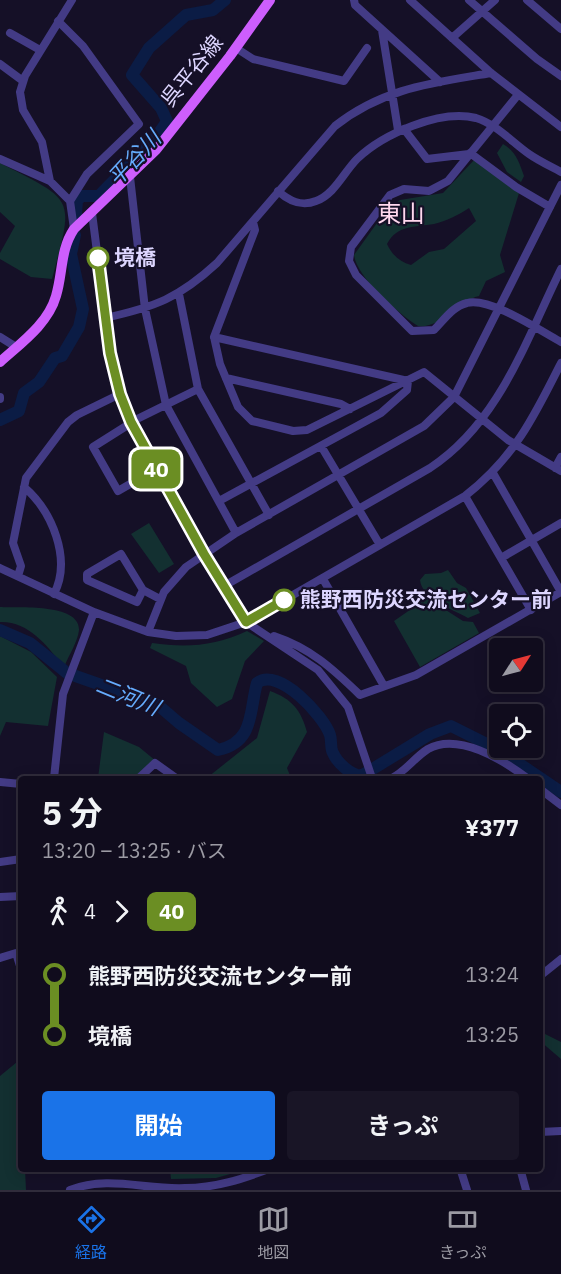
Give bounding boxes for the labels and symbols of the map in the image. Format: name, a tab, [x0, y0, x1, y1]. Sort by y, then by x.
street label: 呉平谷線	[154, 29, 229, 112]
water label: 平谷川	[101, 122, 168, 192]
district label: 東山	[377, 197, 425, 229]
place label: 境橋	[114, 243, 156, 271]
marker: 境橋	[87, 247, 109, 269]
line badge: 40	[129, 450, 183, 488]
place label: 熊野西防災交流センター前	[300, 585, 552, 613]
marker: 熊野西防災交流センター前	[273, 589, 295, 611]
north arrow	[489, 638, 543, 692]
water label: 二河川	[92, 670, 166, 722]

